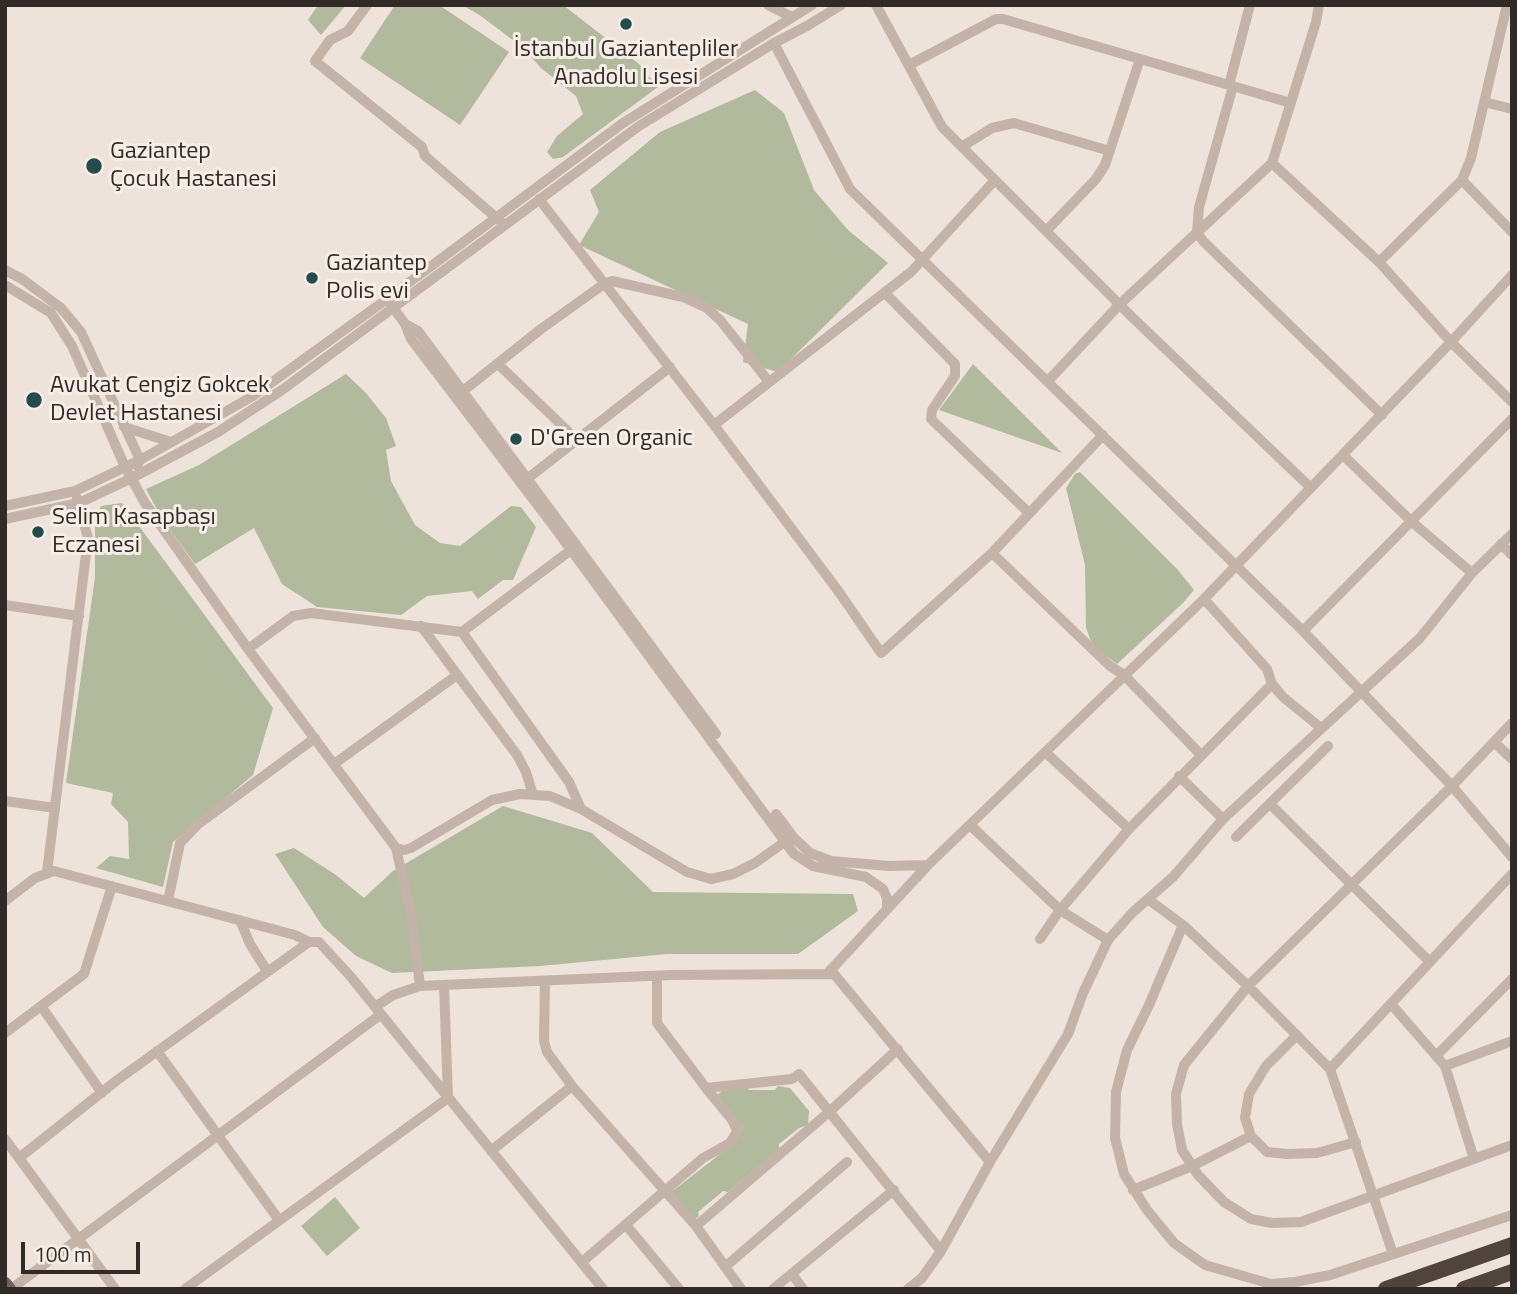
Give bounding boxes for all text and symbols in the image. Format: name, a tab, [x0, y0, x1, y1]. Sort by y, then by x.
marker: İstanbul Gaziantepliler Anadolu Lisesi	[618, 16, 634, 32]
place label: İstanbul Gaziantepliler Anadolu Lisesi	[514, 36, 738, 92]
place label: Gaziantep Çocuk Hastanesi	[110, 138, 277, 194]
marker: Gaziantep Çocuk Hastanesi	[84, 156, 104, 176]
place label: Gaziantep Polis evi	[326, 250, 427, 306]
marker: Gaziantep Polis evi	[304, 270, 320, 286]
place label: Avukat Cengiz Gokcek Devlet Hastanesi	[50, 372, 270, 428]
marker: Avukat Cengiz Gokcek Devlet Hastanesi	[24, 390, 44, 410]
place label: D'Green Organic	[530, 425, 693, 453]
marker: D'Green Organic	[508, 431, 524, 447]
place label: Selim Kasapbaşı Eczanesi	[52, 504, 216, 560]
marker: Selim Kasapbaşı Eczanesi	[30, 524, 46, 540]
scale bar	[24, 1228, 144, 1272]
text: 100 m	[34, 1238, 91, 1270]

